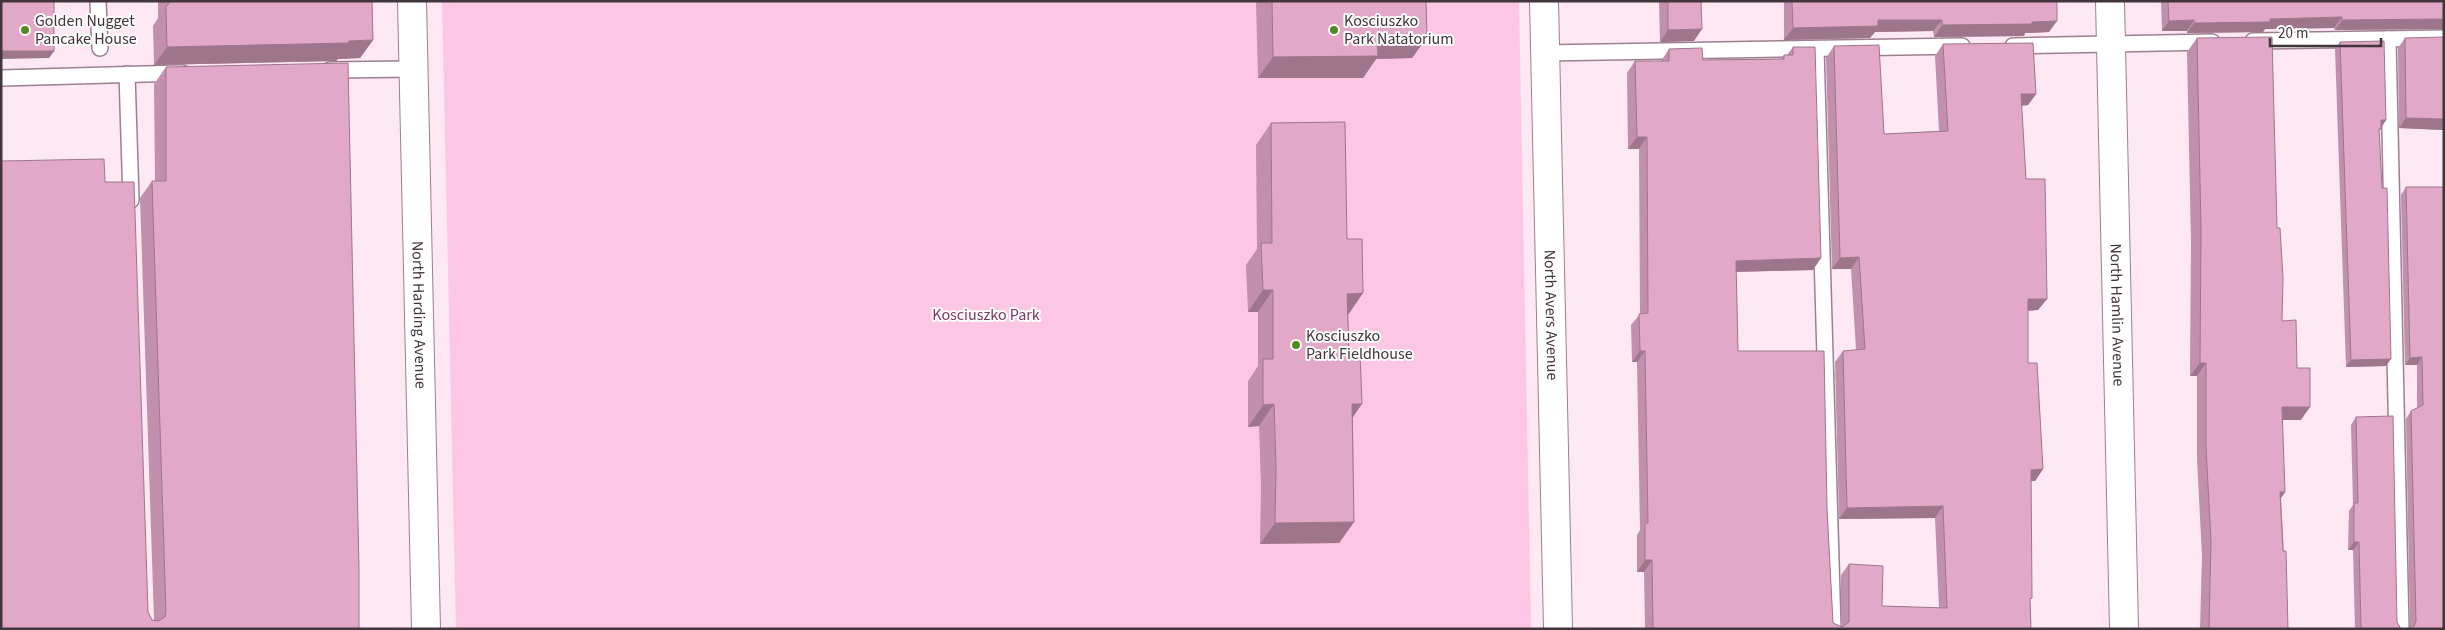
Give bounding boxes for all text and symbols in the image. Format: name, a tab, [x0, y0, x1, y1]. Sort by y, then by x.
place label: Golden Nugget Pancake House	[35, 10, 137, 50]
place label: Kosciuszko Park Natatorium	[1344, 10, 1454, 50]
scale bar	[2270, 15, 2381, 47]
text: 20 m	[2278, 23, 2308, 44]
marker: Golden Nugget Pancake House	[19, 24, 31, 36]
marker: Kosciuszko Park Natatorium	[1328, 24, 1340, 36]
street label: North Harding Avenue	[406, 241, 432, 389]
street label: North Hamlin Avenue	[2104, 243, 2130, 387]
street label: North Avers Avenue	[1539, 249, 1563, 381]
park label: Kosciuszko Park	[932, 304, 1040, 326]
place label: Kosciuszko Park Fieldhouse	[1306, 325, 1413, 365]
marker: Kosciuszko Park Fieldhouse	[1290, 339, 1302, 351]

